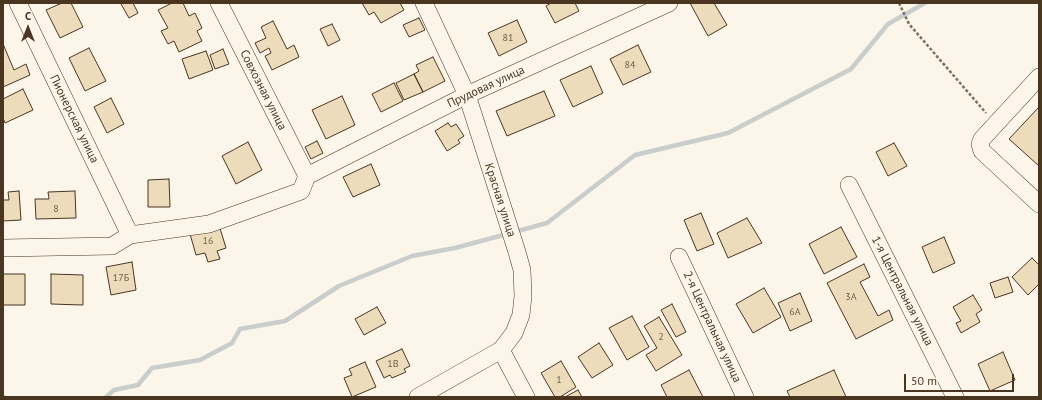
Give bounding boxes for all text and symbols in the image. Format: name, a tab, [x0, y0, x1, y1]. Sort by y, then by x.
north arrow	[8, 8, 48, 48]
text: С	[25, 9, 31, 23]
house number: 81	[503, 32, 513, 44]
street label: Совхозная улица	[237, 47, 289, 133]
house number: 84	[625, 59, 635, 71]
street label: Прудовая улица	[445, 63, 527, 111]
street label: Пионерская улица	[46, 72, 102, 166]
street label: Красная улица	[481, 161, 519, 239]
house number: 8	[53, 203, 59, 215]
street label: 1-я Центральная улица	[868, 234, 936, 348]
house number: 16	[203, 235, 213, 247]
street label: 2-я Центральная улица	[680, 269, 744, 385]
house number: 17Б	[113, 272, 129, 284]
house number: 3А	[845, 291, 857, 303]
house number: 6А	[789, 306, 801, 318]
house number: 2	[658, 331, 664, 343]
house number: 1В	[387, 358, 399, 370]
scale bar	[906, 366, 1016, 392]
text: 50 m	[911, 373, 937, 388]
house number: 1	[556, 374, 562, 386]

